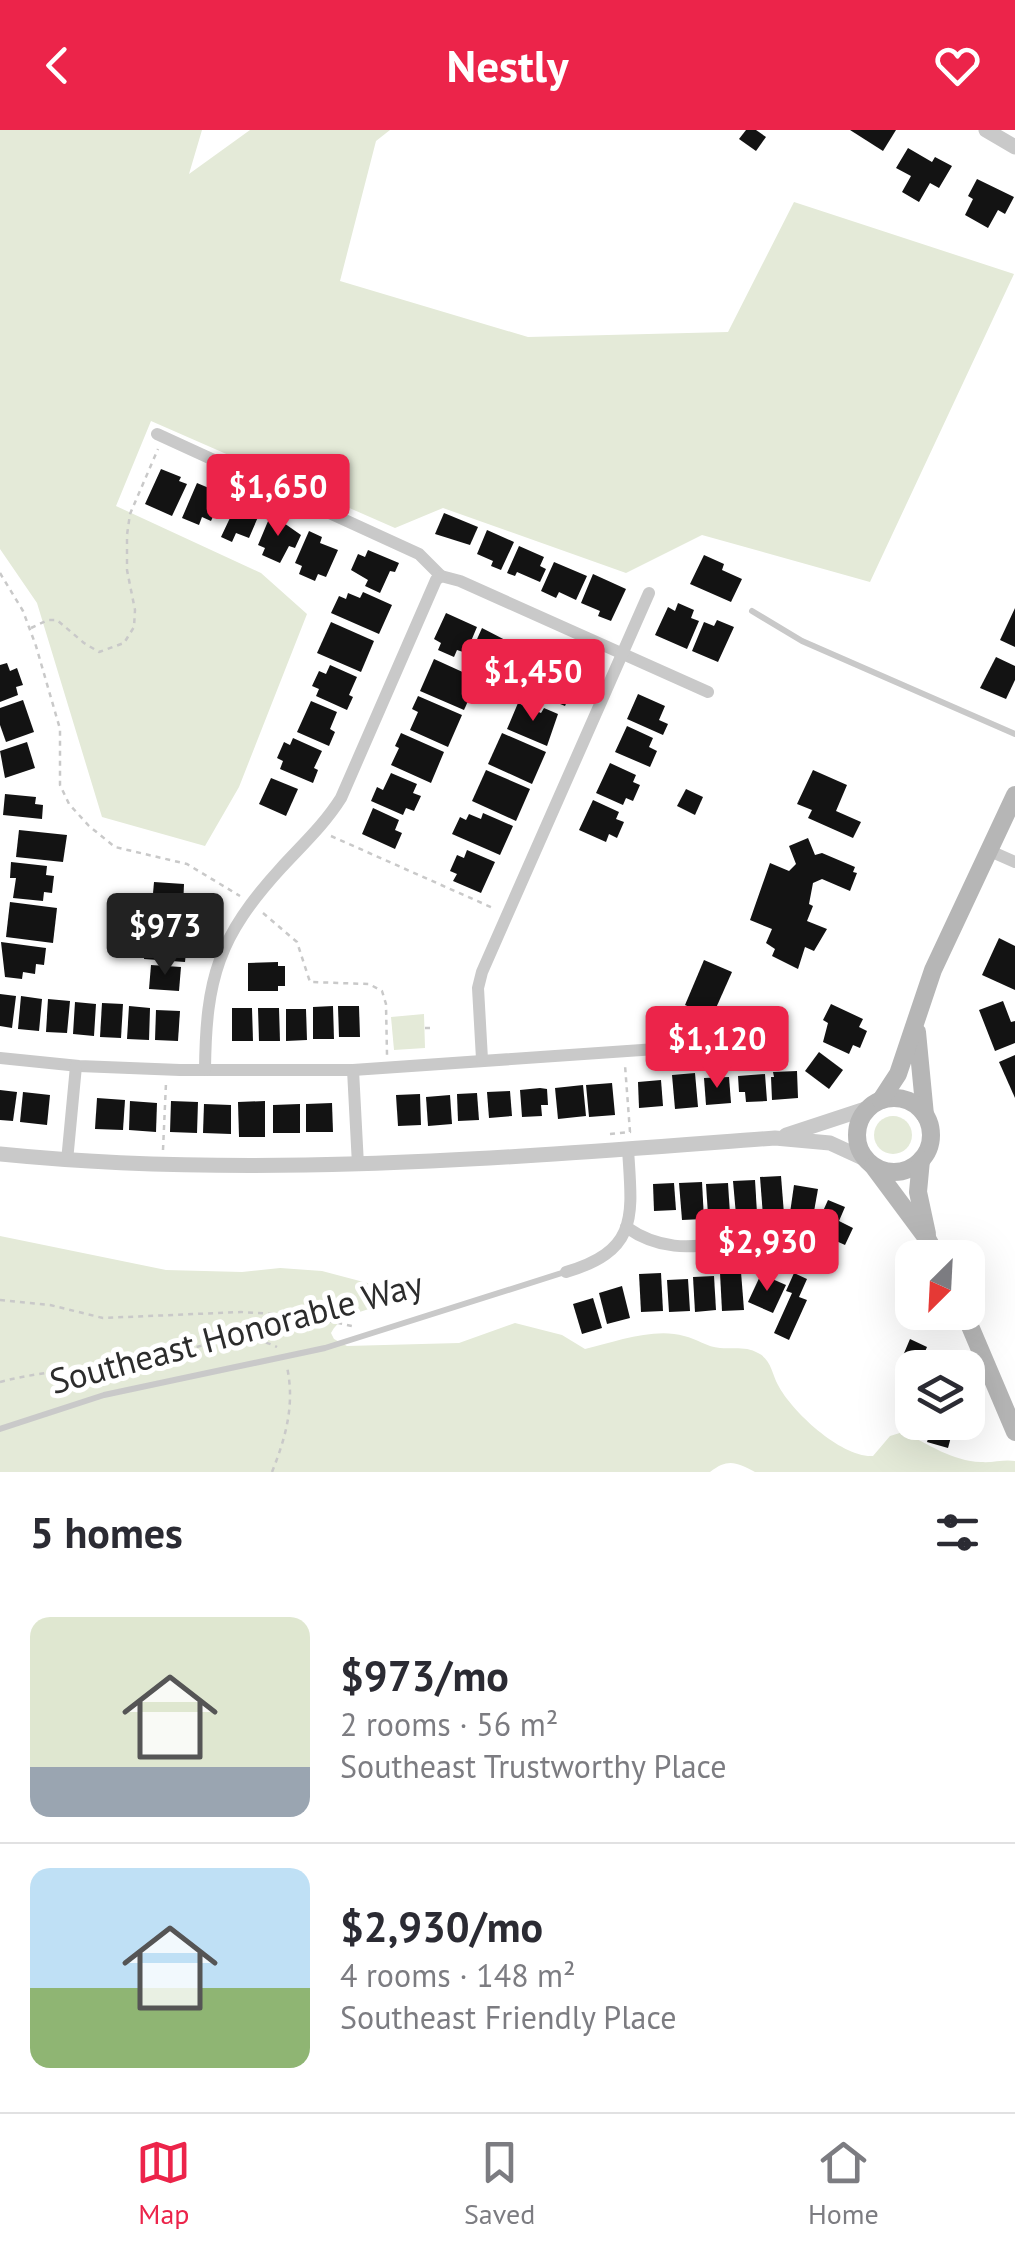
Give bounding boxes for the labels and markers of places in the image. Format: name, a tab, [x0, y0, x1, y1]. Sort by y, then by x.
pin: $1,650	[197, 454, 359, 539]
pin: $1,450	[452, 639, 614, 724]
pin: $973	[106, 893, 224, 978]
pin: $1,120	[636, 1006, 798, 1091]
pin: $2,930	[686, 1209, 848, 1294]

